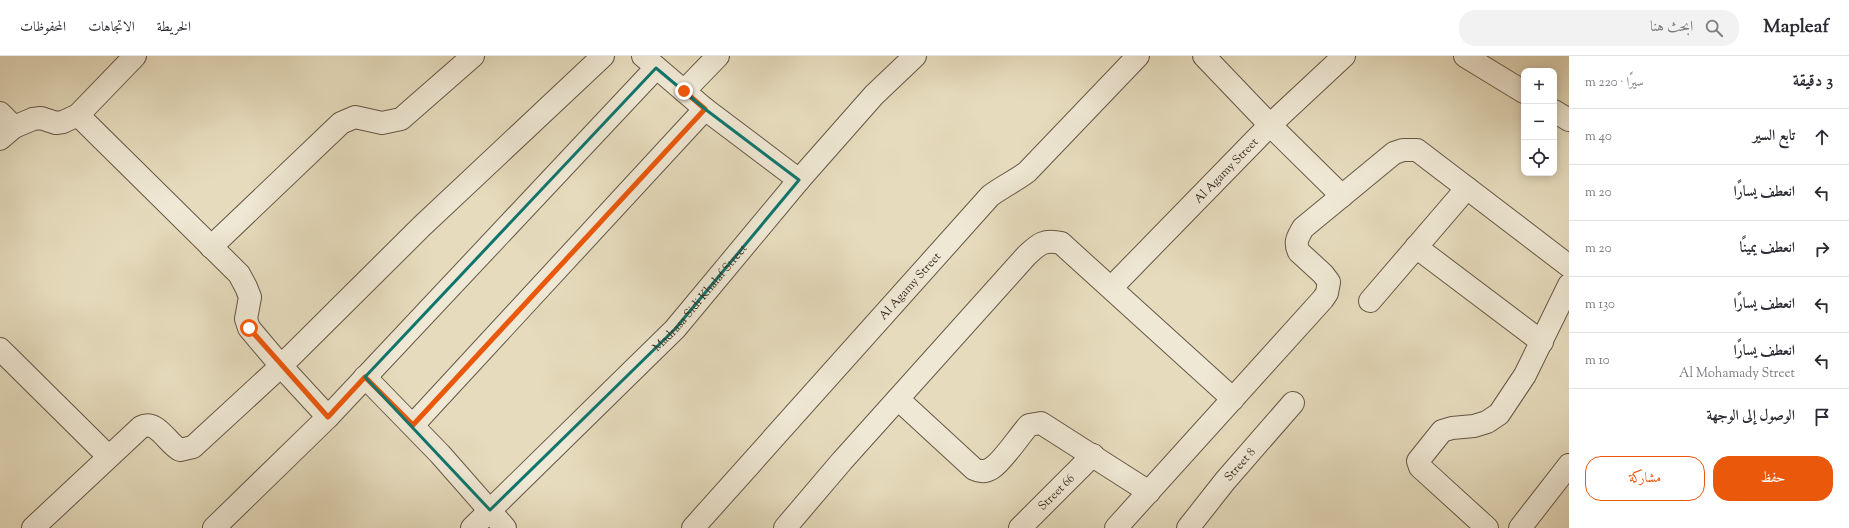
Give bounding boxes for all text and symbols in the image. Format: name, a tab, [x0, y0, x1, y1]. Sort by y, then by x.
search box	[1459, 10, 1739, 46]
text: Mapleaf	[1763, 14, 1829, 41]
text: ابحث هنا	[1650, 17, 1693, 38]
icon: search	[1703, 17, 1725, 39]
text: المحفوظات	[20, 18, 66, 38]
text: الاتجاهات	[88, 18, 135, 38]
text: الخريطة	[157, 18, 191, 38]
map controls	[1521, 68, 1557, 176]
button: +	[1521, 68, 1557, 104]
text: 3 دقيقة	[1793, 70, 1833, 94]
text: سيرًا · 220 m	[1585, 74, 1644, 92]
route end	[675, 82, 693, 100]
button: −	[1521, 104, 1557, 140]
text: تابع السير	[1753, 126, 1795, 147]
icon: ahead	[1811, 126, 1833, 148]
text: 40 m	[1585, 128, 1612, 146]
street label: Al Agamy Street	[1190, 134, 1263, 208]
button: locate	[1521, 140, 1557, 176]
text: انعطف يسارًا	[1734, 182, 1795, 203]
icon: left	[1811, 182, 1833, 204]
text: 20 m	[1585, 184, 1612, 202]
text: انعطف يمينًا	[1740, 238, 1795, 259]
icon: right	[1811, 238, 1833, 260]
text: 20 m	[1585, 240, 1612, 258]
street label: Madrasa Sidi Khalaf Street	[649, 241, 752, 356]
street label: Al Agamy Street	[875, 248, 946, 324]
text: انعطف يسارًا	[1734, 294, 1795, 315]
icon: left	[1811, 294, 1833, 316]
text: 130 m	[1585, 296, 1615, 314]
route start	[240, 319, 258, 337]
text: انعطف يسارًا	[1734, 341, 1795, 362]
icon: left	[1811, 350, 1833, 372]
text: 10 m	[1585, 352, 1610, 370]
text: Al Mohamady Street	[1679, 365, 1795, 383]
text: الوصول إلى الوجهة	[1706, 406, 1795, 427]
icon: arrive	[1811, 406, 1833, 428]
street label: Street 8	[1221, 444, 1260, 486]
button: مشاركة	[1585, 456, 1705, 501]
button: حفظ	[1713, 456, 1833, 501]
street label: Street 66	[1034, 470, 1079, 515]

